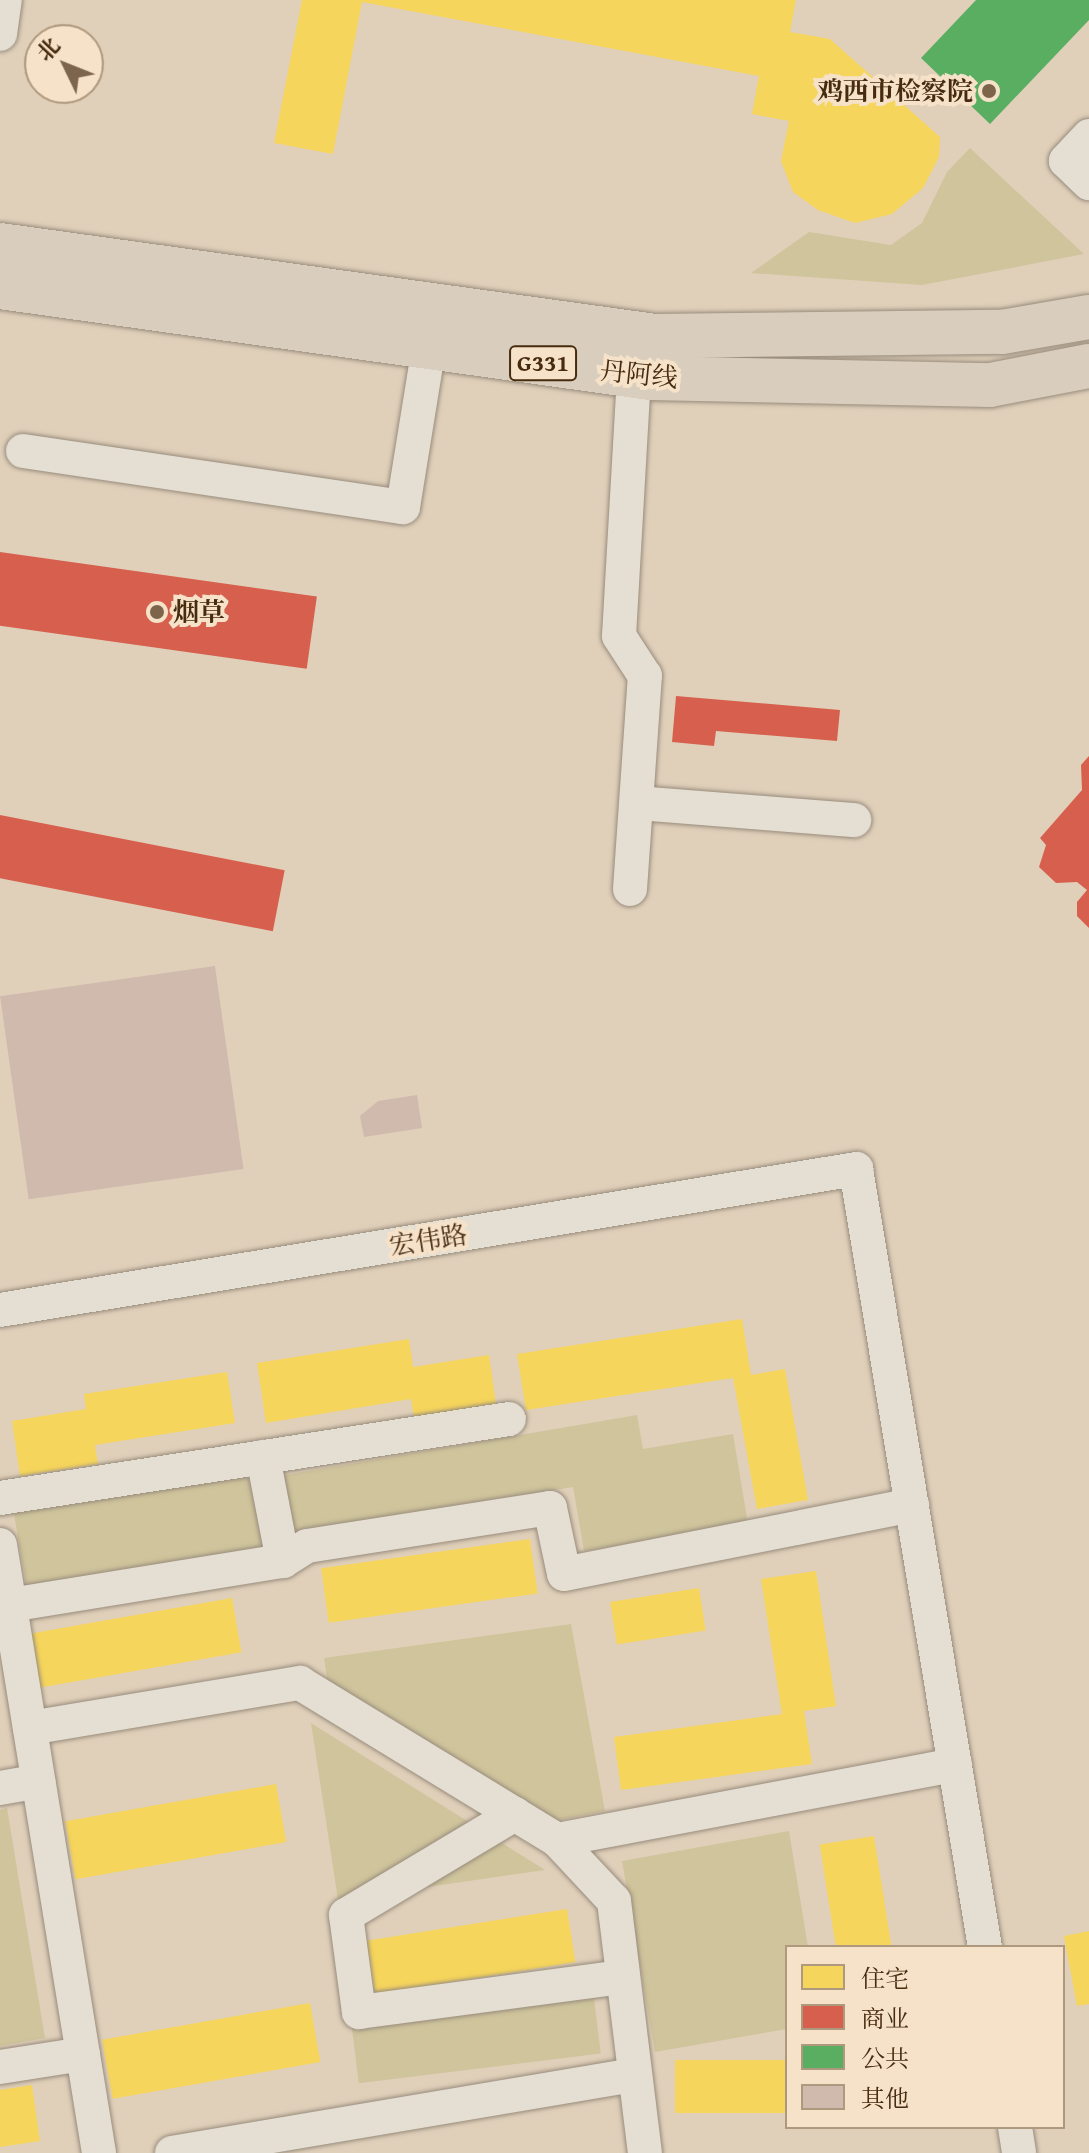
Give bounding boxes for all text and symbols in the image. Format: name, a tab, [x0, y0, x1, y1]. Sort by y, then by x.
north arrow	[24, 24, 104, 104]
text: 北	[29, 30, 67, 68]
place label: 鸡西市检察院	[817, 75, 973, 107]
marker: 鸡西市检察院	[980, 82, 998, 100]
road number: G331	[509, 343, 577, 383]
street label: 丹阿线	[599, 354, 679, 394]
place label: 烟草	[173, 596, 225, 628]
marker: 烟草	[148, 603, 166, 621]
street label: 宏伟路	[387, 1218, 469, 1262]
legend	[785, 1945, 1065, 2129]
text: 住宅	[861, 1961, 909, 1996]
text: 商业	[861, 2001, 909, 2036]
text: 公共	[861, 2041, 909, 2076]
text: 其他	[861, 2081, 909, 2116]

